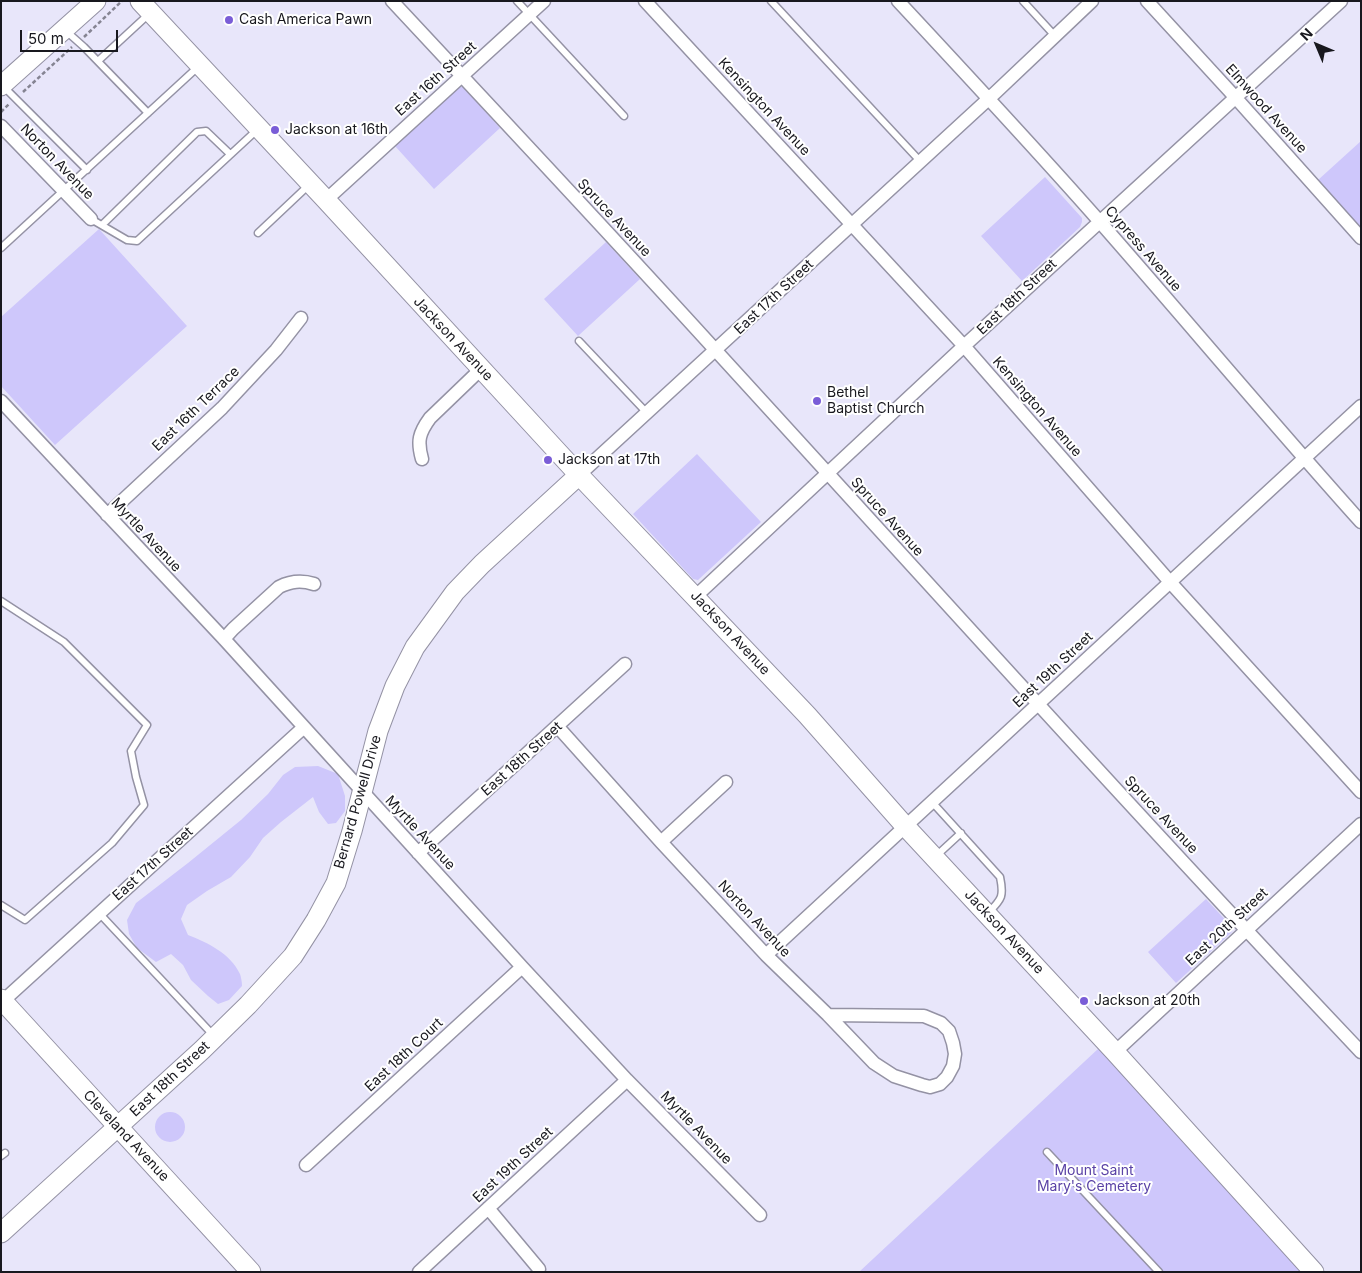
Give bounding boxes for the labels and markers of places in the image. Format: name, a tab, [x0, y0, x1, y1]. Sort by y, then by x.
place label: Cash America Pawn	[239, 12, 372, 28]
marker: Cash America Pawn	[223, 14, 235, 26]
place label: Jackson at 16th	[285, 122, 388, 138]
marker: Jackson at 16th	[269, 124, 281, 136]
place label: Bethel Baptist Church	[827, 385, 925, 418]
marker: Bethel Baptist Church	[811, 395, 823, 407]
place label: Jackson at 17th	[558, 452, 660, 468]
marker: Jackson at 17th	[542, 454, 554, 466]
place label: Jackson at 20th	[1094, 993, 1200, 1009]
marker: Jackson at 20th	[1078, 995, 1090, 1007]

